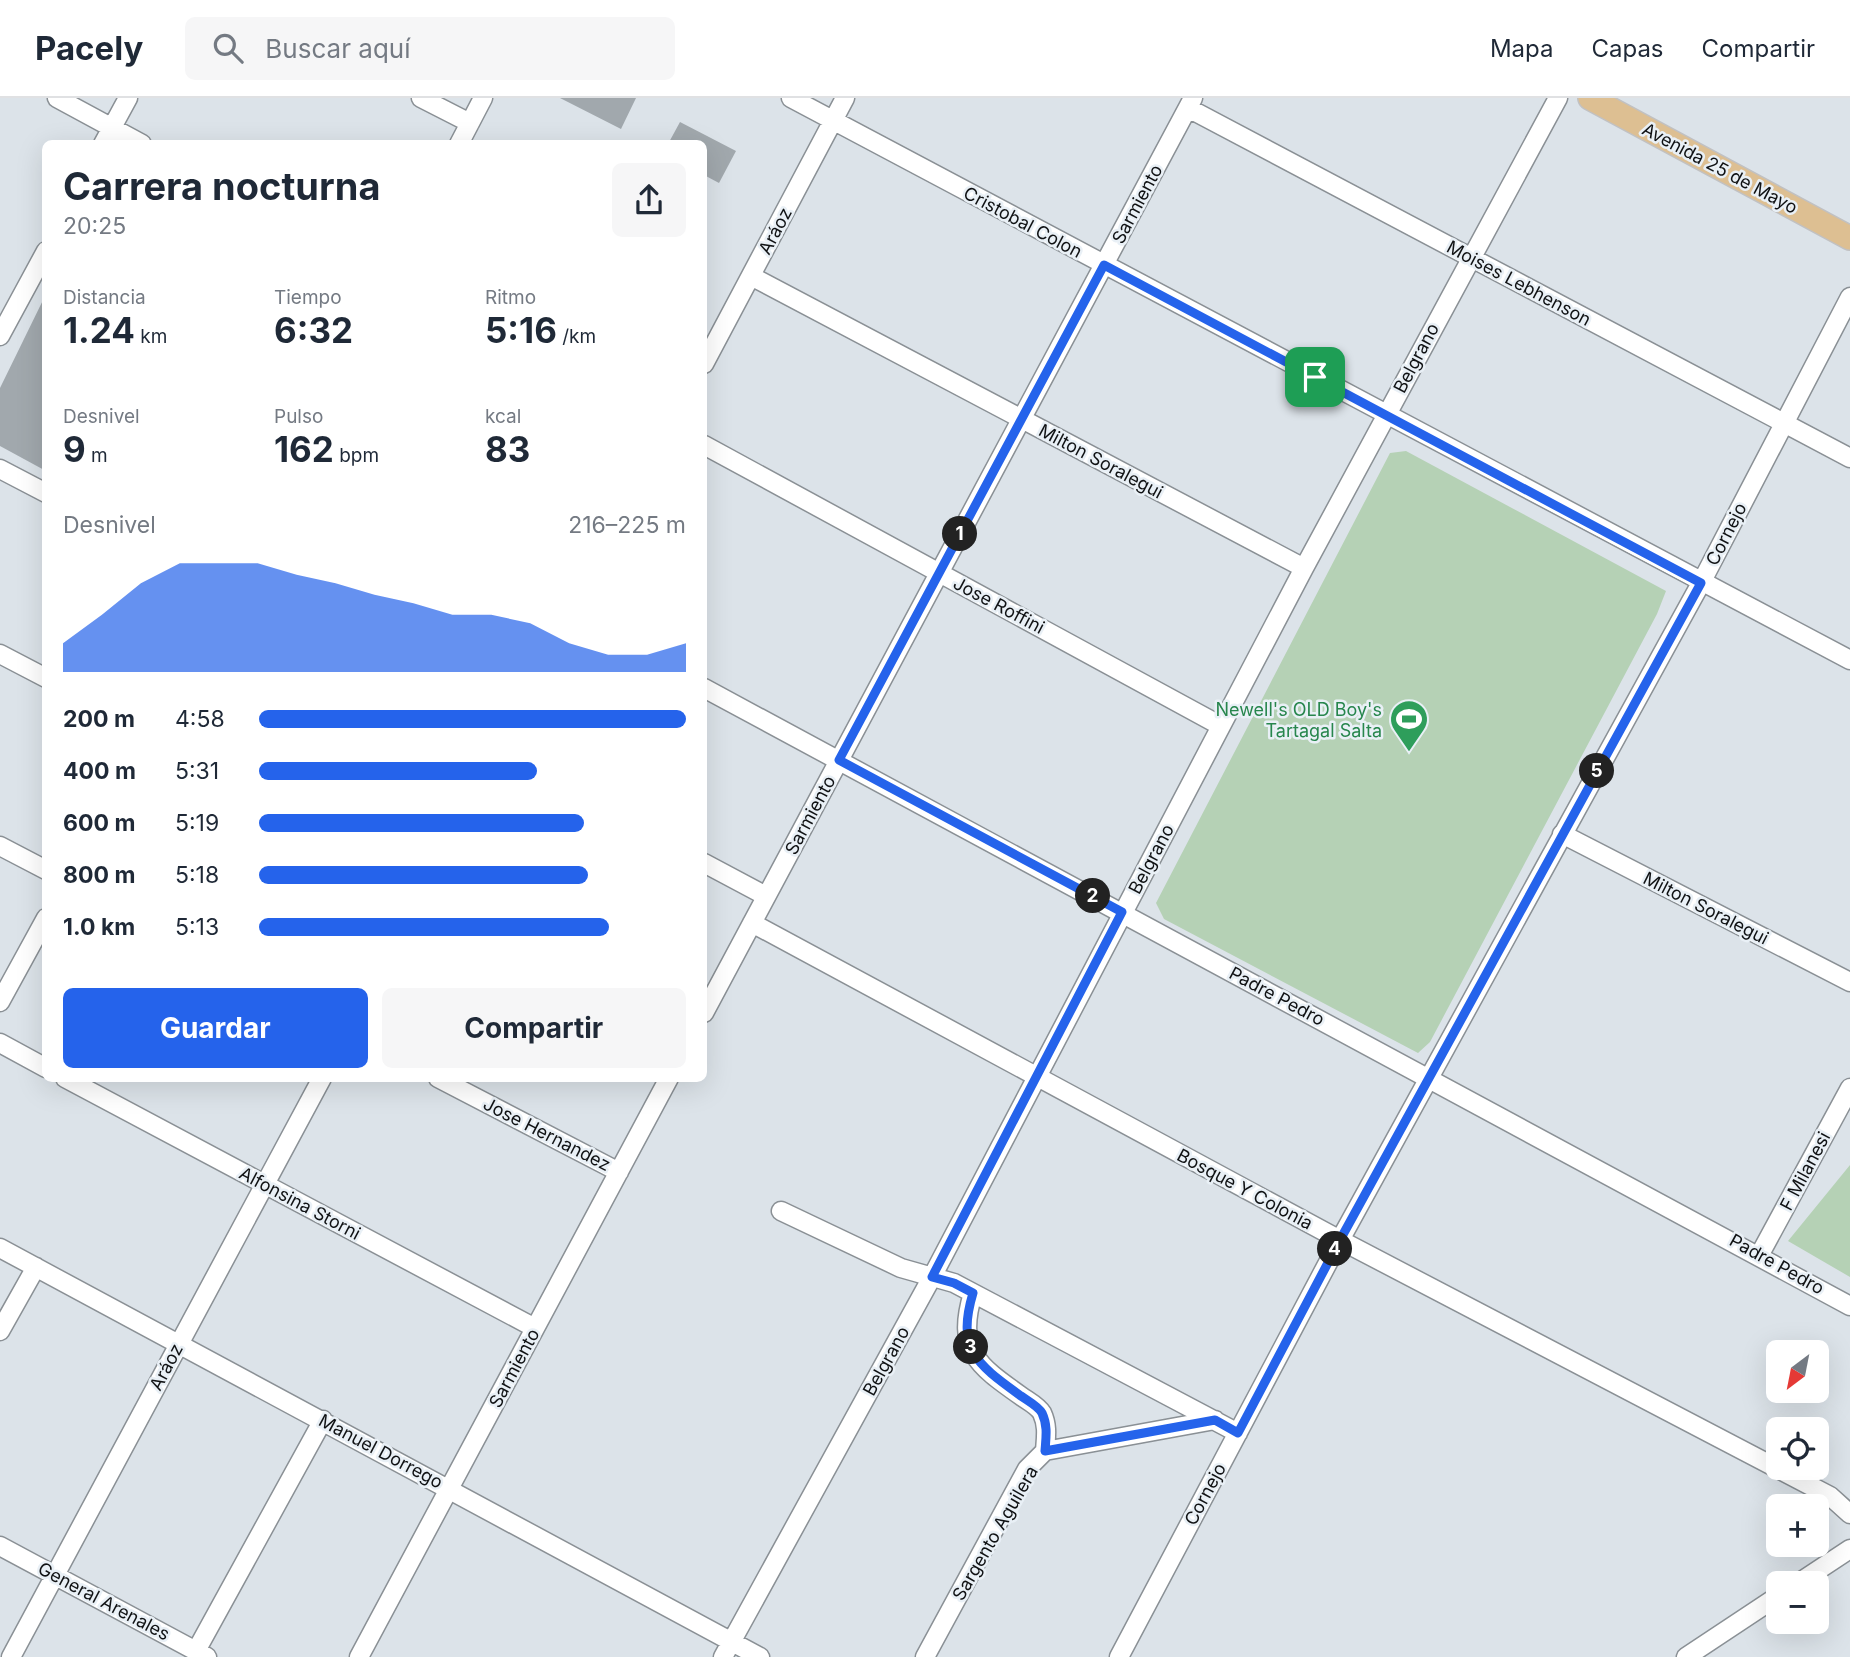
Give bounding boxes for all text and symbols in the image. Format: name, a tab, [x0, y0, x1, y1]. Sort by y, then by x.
search box	[185, 17, 675, 80]
text: Pacely	[35, 28, 143, 68]
icon: search	[209, 29, 247, 67]
text: Buscar aquí	[265, 33, 410, 64]
text: Mapa	[1490, 34, 1553, 63]
text: Capas	[1591, 34, 1664, 63]
text: Compartir	[1702, 34, 1815, 63]
street label: Avenida 25 de Mayo	[1639, 118, 1801, 218]
street label: Sarmiento	[1107, 161, 1167, 247]
text: Carrera nocturna	[63, 163, 381, 209]
button: share	[612, 163, 686, 237]
street label: Cristobal Colon	[960, 182, 1086, 262]
street label: Aráoz	[754, 204, 796, 258]
text: 20:25	[63, 212, 126, 240]
street label: Moises Lebhenson	[1443, 236, 1595, 330]
text: Distancia	[63, 286, 146, 309]
text: Tiempo	[274, 286, 342, 309]
text: Ritmo	[485, 286, 536, 309]
text: 1.24	[63, 309, 135, 351]
text: 6:32	[274, 309, 353, 351]
text: 5:16	[485, 309, 557, 351]
street label: Belgrano	[1389, 320, 1443, 396]
text: km	[135, 325, 167, 348]
text: /km	[557, 325, 596, 348]
pin	[1285, 347, 1345, 407]
icon: arrive	[1296, 358, 1334, 396]
text: Desnivel	[63, 405, 140, 428]
text: Pulso	[274, 405, 323, 428]
text: kcal	[485, 405, 521, 428]
street label: Milton Soralegui	[1035, 419, 1167, 503]
text: 9	[63, 428, 86, 470]
text: 162	[274, 428, 334, 470]
text: 83	[485, 428, 530, 470]
text: m	[86, 444, 108, 467]
text: bpm	[334, 444, 379, 467]
street label: Cornejo	[1701, 499, 1751, 569]
text: Desnivel	[63, 511, 156, 539]
text: 216–225 m	[568, 511, 686, 539]
pin: 1	[942, 516, 978, 551]
text: 1	[955, 522, 964, 545]
street label: Jose Roffini	[950, 572, 1048, 638]
sports icon: Newell's OLD Boy's Tartagal Salta	[1388, 698, 1430, 753]
place label: Newell's OLD Boy's Tartagal Salta	[1215, 699, 1382, 741]
text: 200 m	[63, 705, 135, 733]
text: 4:58	[175, 705, 225, 733]
pin: 5	[1580, 754, 1614, 788]
text: 400 m	[63, 757, 136, 785]
text: 5:31	[175, 757, 219, 785]
text: 5	[1590, 759, 1603, 782]
street label: Sarmiento	[780, 772, 840, 858]
text: 600 m	[63, 809, 135, 837]
text: 5:19	[175, 809, 219, 837]
street label: Belgrano	[1124, 821, 1178, 897]
text: 800 m	[63, 861, 135, 889]
text: 5:18	[175, 861, 219, 889]
street label: Milton Soralegui	[1640, 867, 1772, 949]
pin: 2	[1076, 878, 1110, 914]
text: 2	[1087, 884, 1098, 907]
text: 1.0 km	[63, 913, 135, 941]
text: 5:13	[175, 913, 219, 941]
street label: Padre Pedro	[1226, 962, 1328, 1030]
button: Guardar	[63, 988, 368, 1068]
button: Compartir	[382, 988, 686, 1068]
street label: Jose Hernandez	[480, 1093, 614, 1175]
street label: F Milanesi	[1776, 1128, 1834, 1214]
street label: Bosque Y Colonia	[1174, 1144, 1316, 1234]
street label: Alfonsina Storni	[236, 1162, 364, 1244]
street label: Padre Pedro	[1726, 1229, 1828, 1299]
pin: 4	[1318, 1232, 1352, 1266]
text: 4	[1328, 1237, 1341, 1260]
street label: Belgrano	[858, 1323, 914, 1399]
street label: Sarmiento	[484, 1325, 544, 1411]
pin: 3	[954, 1330, 988, 1364]
text: 3	[964, 1335, 977, 1358]
street label: Aráoz	[145, 1340, 187, 1394]
north arrow	[1766, 1340, 1829, 1404]
map controls	[1766, 1340, 1829, 1634]
street label: Manuel Dorrego	[315, 1410, 447, 1492]
button: locate	[1766, 1417, 1829, 1480]
street label: Cornejo	[1180, 1459, 1230, 1529]
street label: Sargento Aguilera	[948, 1462, 1042, 1604]
button: +	[1766, 1494, 1829, 1557]
street label: General Arenales	[35, 1557, 173, 1645]
button: −	[1766, 1571, 1829, 1634]

